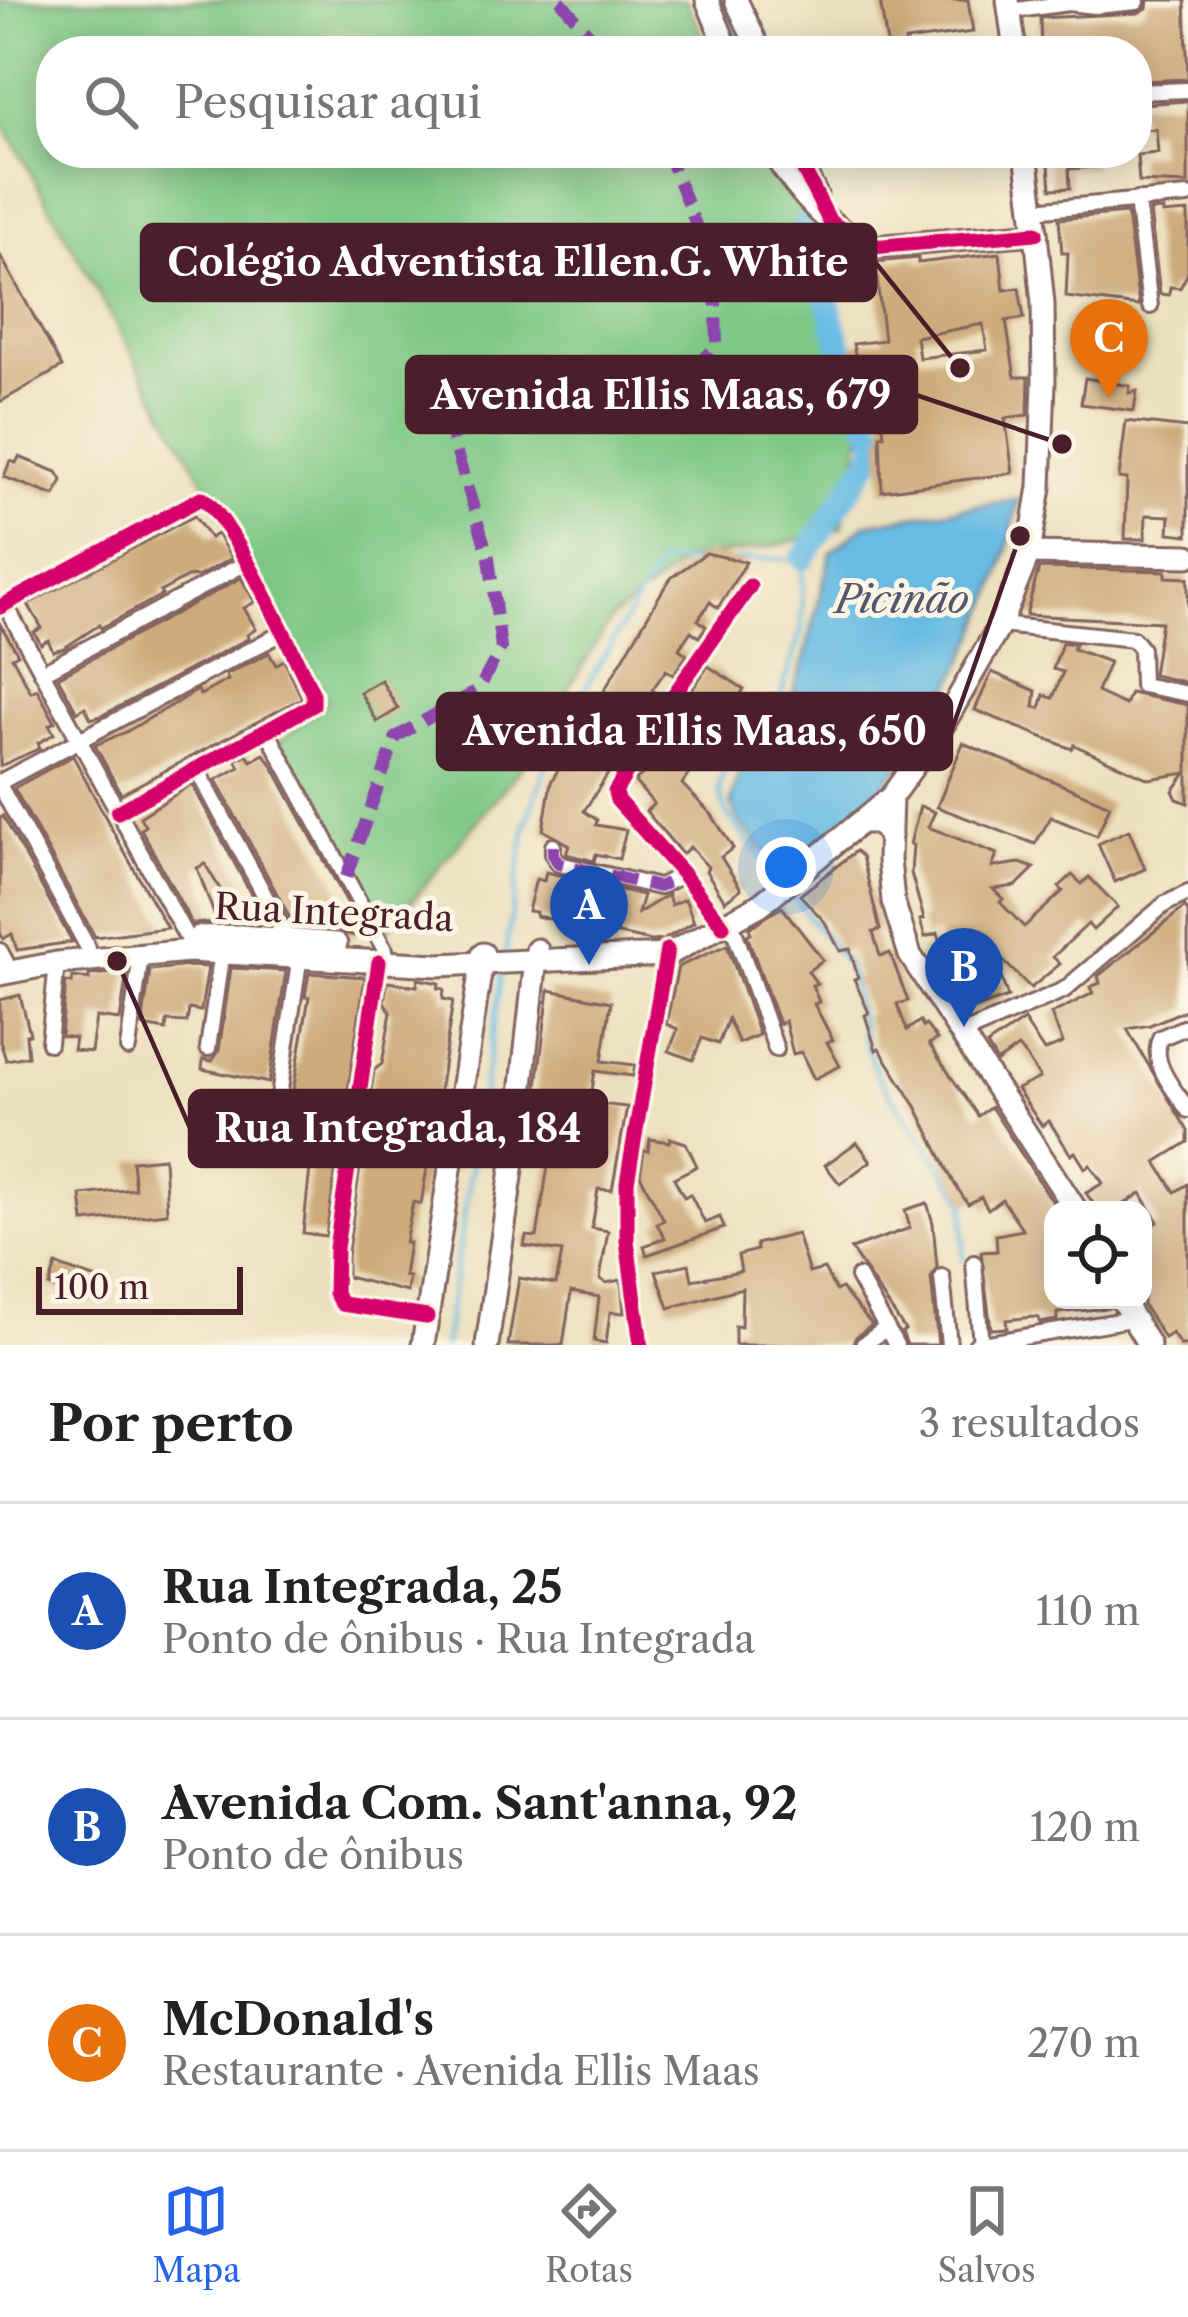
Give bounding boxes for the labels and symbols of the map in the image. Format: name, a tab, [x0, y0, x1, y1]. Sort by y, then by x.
callout: Colégio Adventista Ellen.G. White	[142, 225, 875, 300]
text: Colégio Adventista Ellen.G. White	[167, 238, 849, 286]
pin: C	[1070, 299, 1148, 398]
callout: Avenida Ellis Maas, 679	[407, 357, 916, 432]
text: Avenida Ellis Maas, 679	[429, 371, 892, 419]
water label: Picinão	[832, 575, 969, 623]
callout: Avenida Ellis Maas, 650	[438, 694, 951, 769]
text: Avenida Ellis Maas, 650	[462, 707, 927, 755]
your location	[756, 837, 816, 897]
pin: A	[550, 866, 628, 965]
street label: Rua Integrada	[213, 884, 455, 940]
pin: B	[925, 928, 1003, 1027]
callout: Rua Integrada, 184	[190, 1091, 606, 1166]
text: Rua Integrada, 184	[214, 1104, 582, 1152]
scale bar	[36, 1261, 243, 1314]

